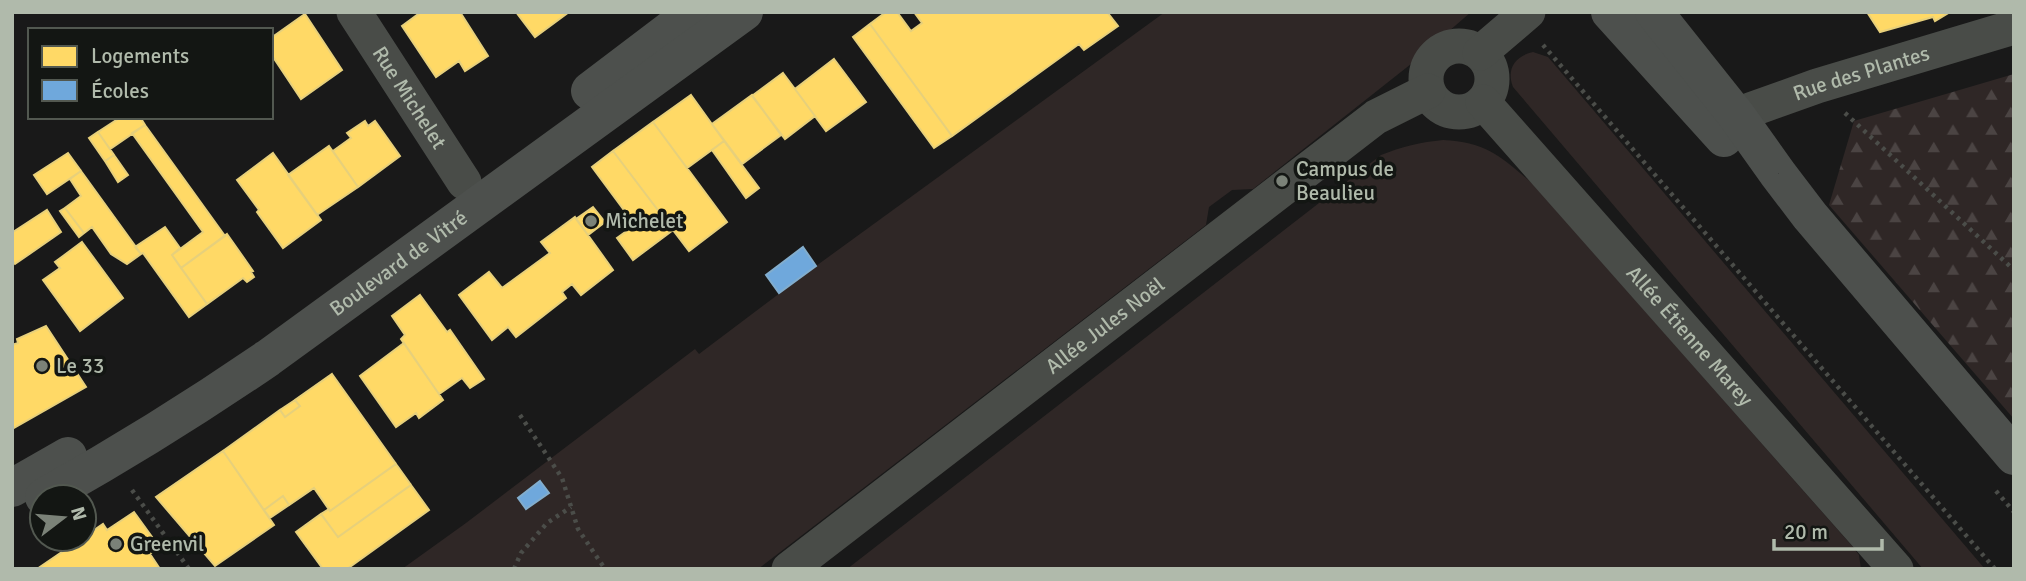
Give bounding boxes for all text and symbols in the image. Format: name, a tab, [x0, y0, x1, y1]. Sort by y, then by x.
legend	[28, 28, 273, 119]
street label: Rue des Plantes	[1789, 40, 1933, 107]
street label: Rue Michelet	[367, 41, 452, 154]
text: Logements	[91, 43, 189, 69]
text: Écoles	[91, 78, 149, 104]
place label: Campus de Beaulieu	[1296, 156, 1394, 206]
marker: Campus de Beaulieu	[1274, 173, 1290, 189]
street label: Boulevard de Vitré	[324, 204, 472, 322]
place label: Michelet	[605, 208, 683, 234]
marker: Michelet	[583, 213, 599, 229]
street label: Allée Étienne Marey	[1621, 260, 1759, 411]
street label: Allée Jules Noël	[1040, 272, 1170, 380]
place label: Le 33	[56, 353, 104, 379]
marker: Le 33	[34, 358, 50, 374]
north arrow	[28, 483, 98, 553]
text: N	[65, 504, 92, 523]
scale bar	[1774, 508, 1882, 552]
text: 20 m	[1784, 519, 1828, 545]
place label: Greenvil	[130, 531, 204, 557]
marker: Greenvil	[108, 536, 124, 552]

